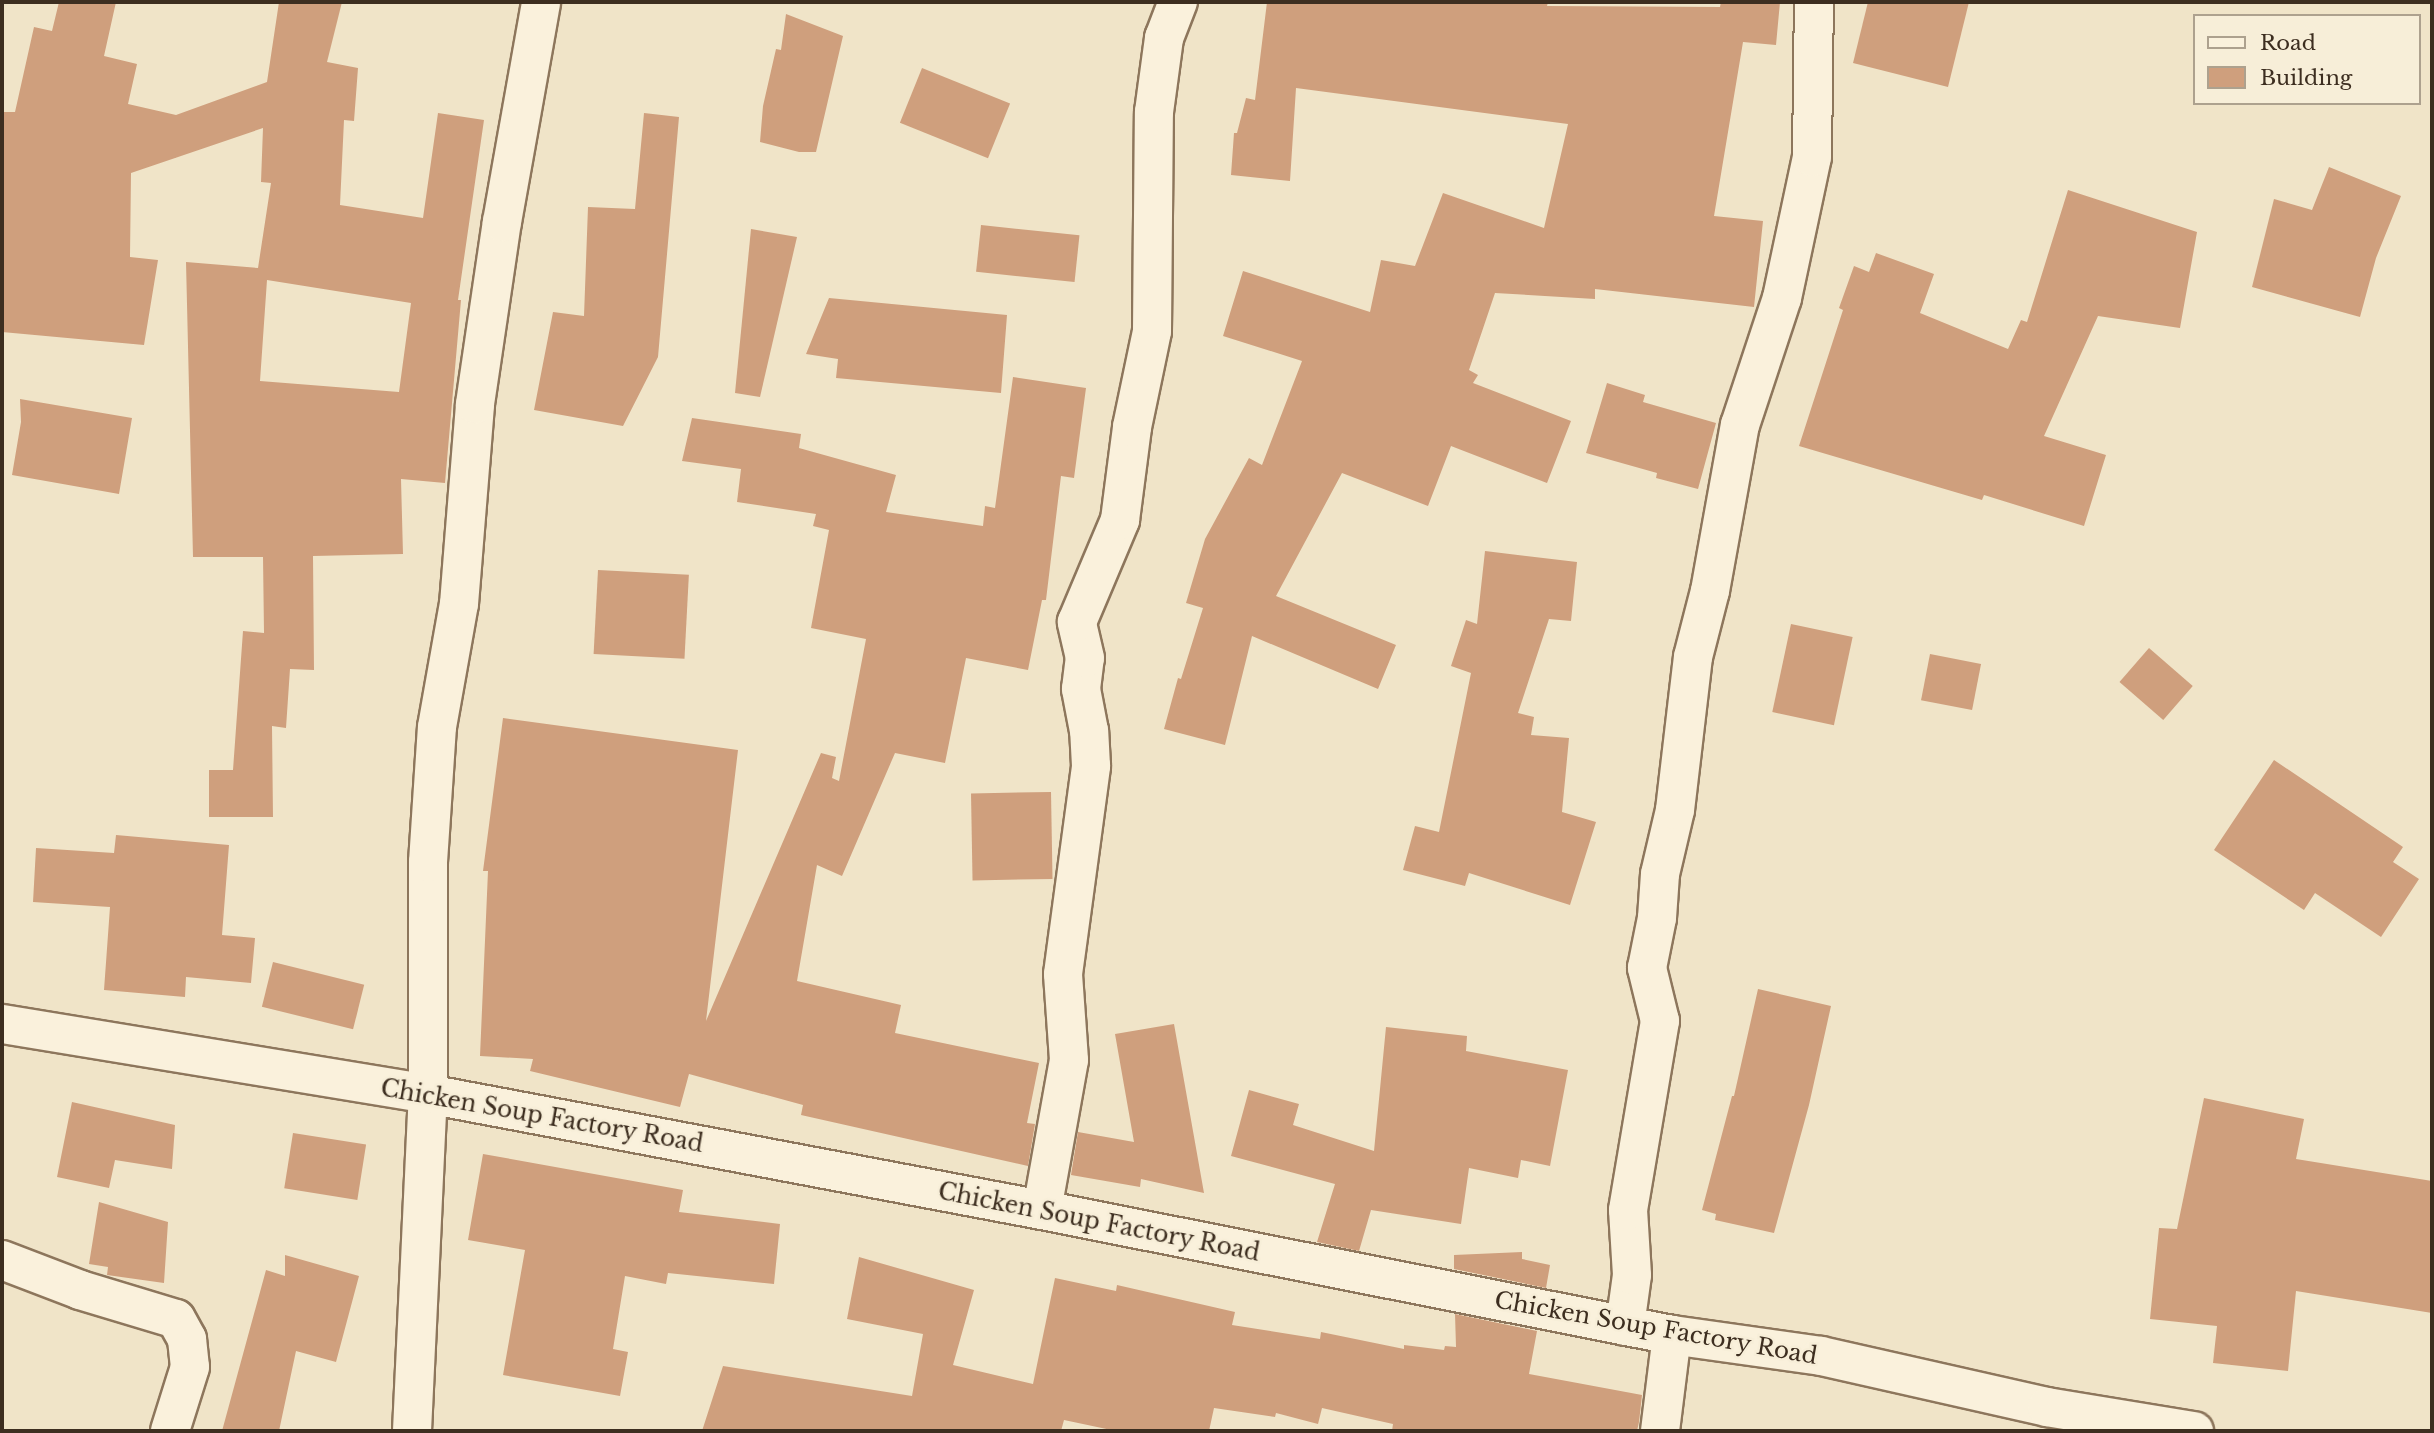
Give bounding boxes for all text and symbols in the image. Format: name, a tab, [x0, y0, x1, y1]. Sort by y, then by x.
legend	[2192, 14, 2420, 105]
text: Road	[2260, 30, 2316, 56]
text: Building	[2260, 65, 2352, 91]
street label: Chicken Soup Factory Road	[378, 1074, 706, 1158]
street label: Chicken Soup Factory Road	[936, 1177, 1262, 1267]
street label: Chicken Soup Factory Road	[1492, 1286, 1820, 1370]

